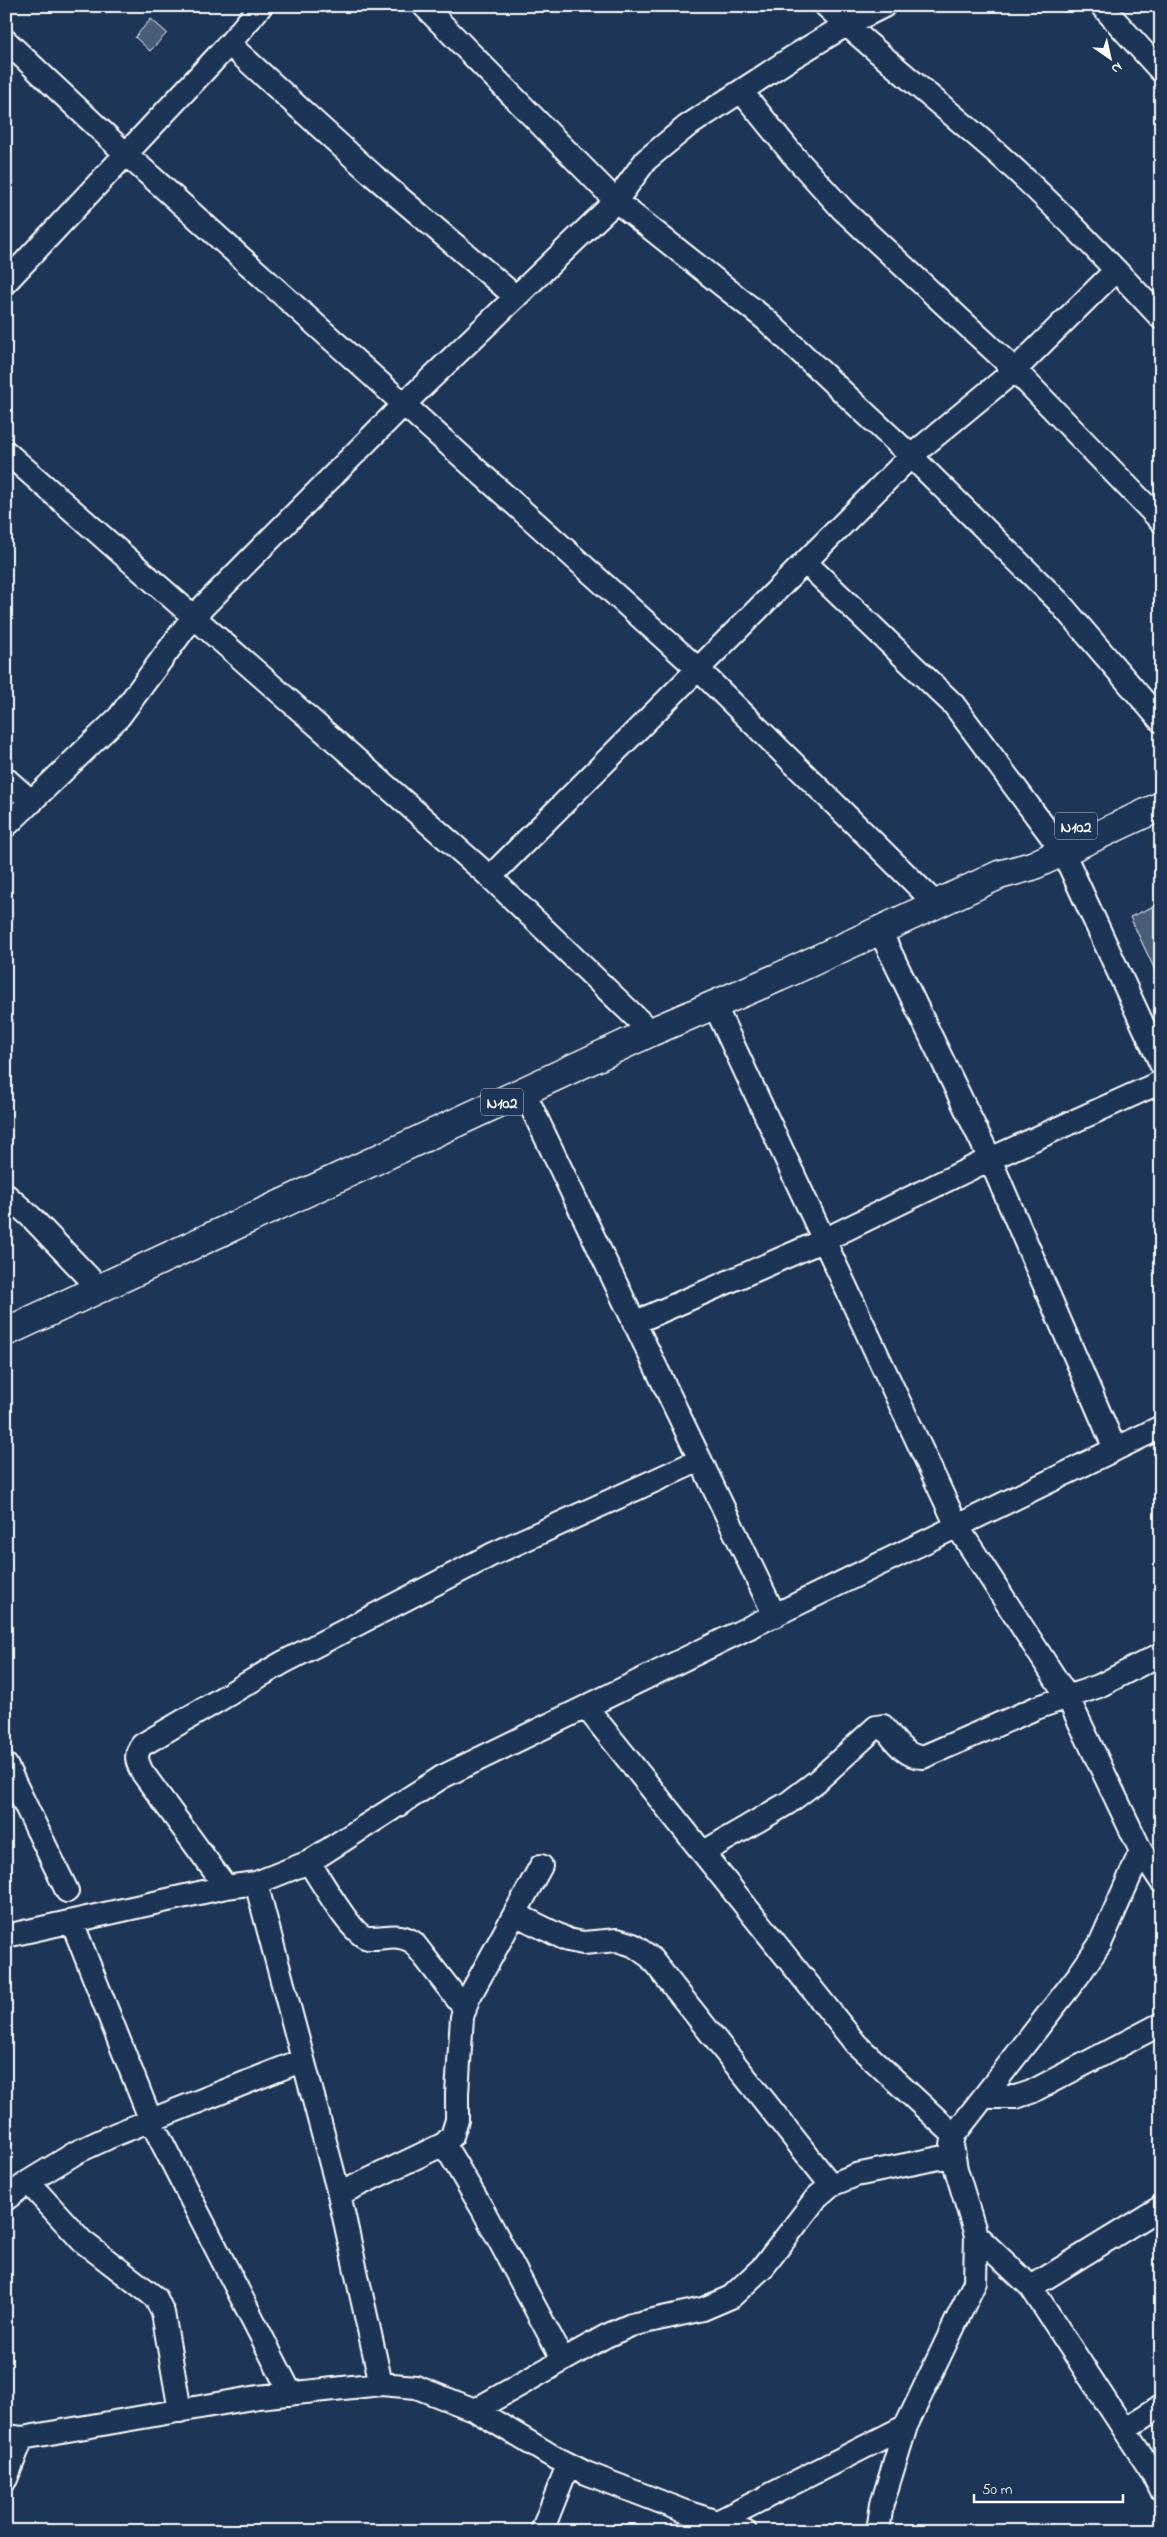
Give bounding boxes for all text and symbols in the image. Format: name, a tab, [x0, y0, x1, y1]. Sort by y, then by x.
north arrow	[1084, 32, 1134, 82]
text: N	[1107, 56, 1126, 79]
road number: N102	[1055, 812, 1097, 839]
road number: N102	[481, 1088, 523, 1116]
scale bar	[974, 2472, 1123, 2504]
text: 50 m	[982, 2479, 1013, 2501]

